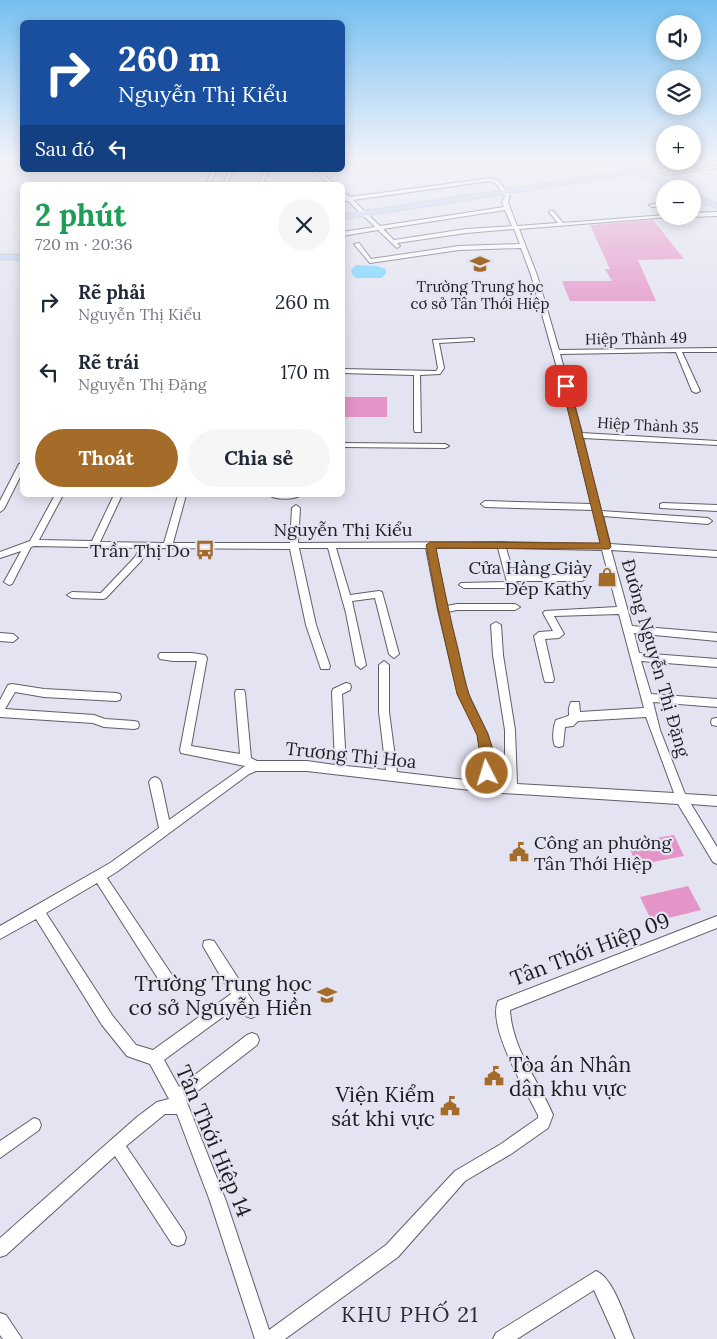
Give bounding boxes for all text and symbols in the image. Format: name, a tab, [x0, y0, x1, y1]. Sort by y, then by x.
map controls	[656, 15, 701, 225]
button: sound	[656, 15, 701, 60]
text: 260 m	[118, 36, 220, 81]
icon: right	[35, 40, 100, 105]
button: layers	[656, 70, 701, 115]
text: Nguyễn Thị Kiểu	[118, 80, 288, 108]
button: +	[656, 125, 701, 170]
icon: left	[104, 135, 132, 163]
text: Sau đó	[35, 137, 94, 161]
button: −	[656, 180, 701, 225]
text: 2 phút	[35, 196, 126, 234]
button: close	[278, 199, 330, 251]
text: 720 m · 20:36	[35, 234, 133, 254]
school or university icon: Trường Trung học cơ sở Tân Thới Hiệp	[469, 253, 491, 275]
place label: Trường Trung học cơ sở Tân Thới Hiệp	[411, 277, 549, 313]
text: Rẽ phải	[78, 280, 146, 304]
icon: right	[35, 288, 63, 316]
text: 260 m	[275, 290, 330, 314]
text: Nguyễn Thị Kiểu	[78, 304, 202, 324]
street label: Hiệp Thành 49	[585, 328, 687, 348]
text: Rẽ trái	[78, 350, 139, 374]
icon: left	[35, 358, 63, 386]
text: 170 m	[281, 360, 330, 384]
pin	[545, 365, 587, 407]
icon: arrive	[552, 372, 580, 400]
text: Nguyễn Thị Đặng	[78, 374, 207, 394]
street label: Hiệp Thành 35	[597, 413, 699, 437]
button: Thoát	[35, 429, 178, 487]
button: Chia sẻ	[188, 429, 330, 487]
street label: Nguyễn Thị Kiểu	[273, 518, 413, 541]
place label: Trần Thị Do	[90, 539, 190, 562]
bus stop icon: Trần Thị Do	[194, 539, 216, 561]
place label: Cửa Hàng Giày Dép Kathy	[468, 556, 592, 600]
street label: Đường Nguyễn Thị Đặng	[617, 556, 696, 761]
shop icon: Cửa Hàng Giày Dép Kathy	[596, 566, 618, 588]
street label: Trương Thị Hoa	[284, 737, 418, 773]
position arrow	[460, 746, 512, 798]
place label: Công an phường Tân Thới Hiệp	[534, 831, 672, 875]
public building icon: Công an phường Tân Thới Hiệp	[508, 841, 530, 863]
street label: Tân Thới Hiệp 09	[506, 906, 674, 992]
place label: Trường Trung học cơ sở Nguyễn Hiền	[129, 970, 312, 1021]
school or university icon: Trường Trung học cơ sở Nguyễn Hiền	[316, 984, 338, 1006]
place label: Tòa án Nhân dân khu vực	[509, 1051, 632, 1102]
street label: Tân Thới Hiệp 14	[170, 1061, 258, 1221]
public building icon: Tòa án Nhân dân khu vực	[483, 1065, 505, 1087]
place label: Viện Kiểm sát khi vực	[331, 1081, 435, 1132]
public building icon: Viện Kiểm sát khi vực	[439, 1095, 461, 1117]
district label: KHU PHỐ 21	[341, 1300, 479, 1328]

